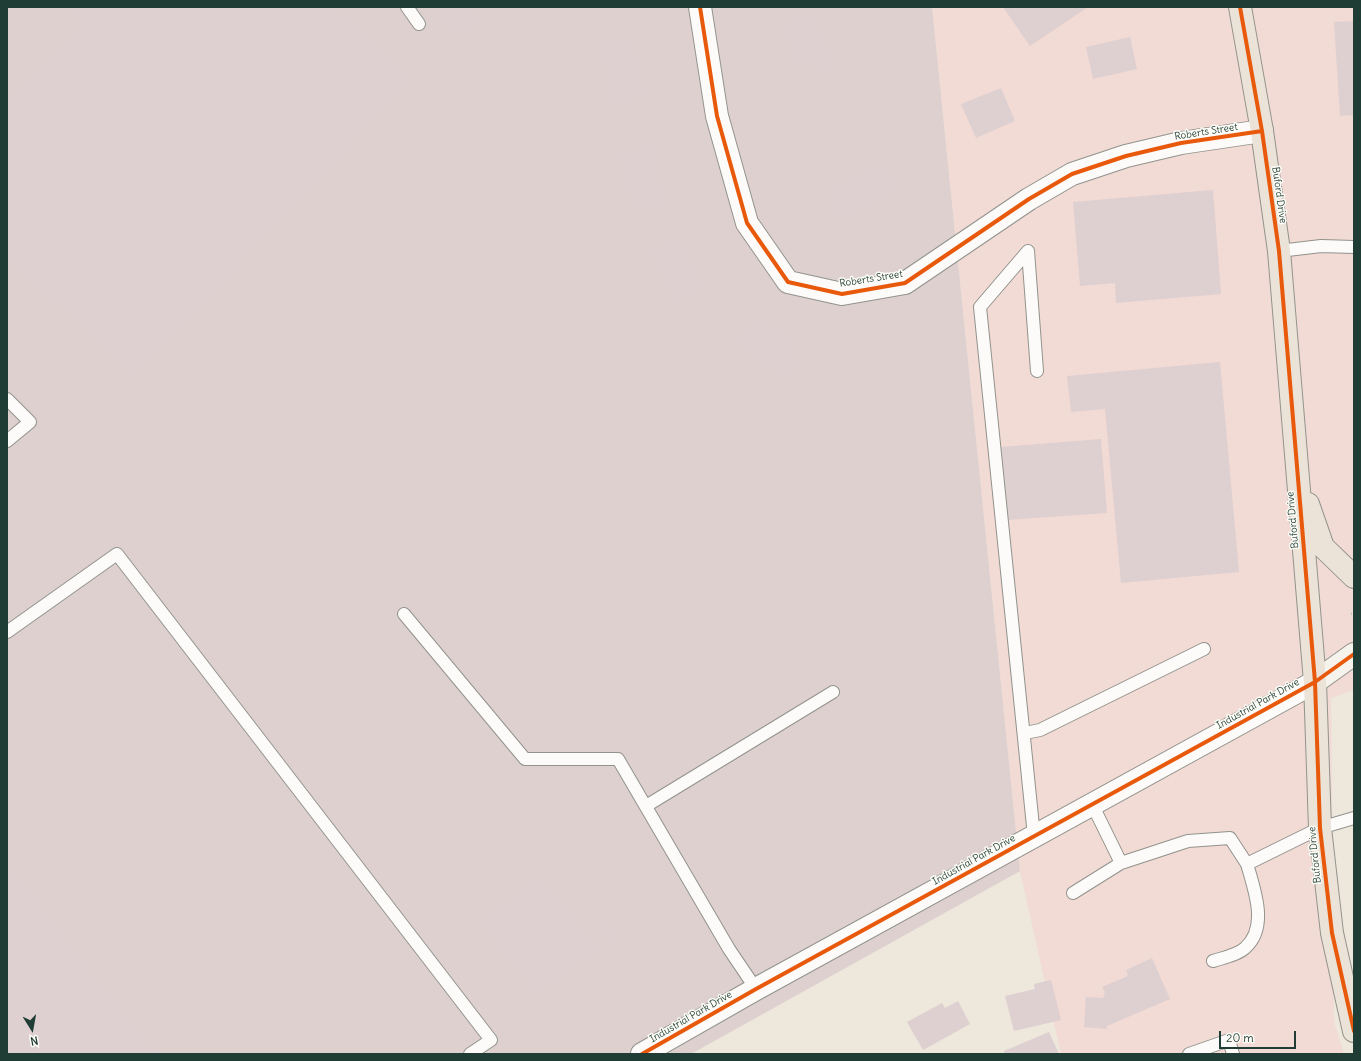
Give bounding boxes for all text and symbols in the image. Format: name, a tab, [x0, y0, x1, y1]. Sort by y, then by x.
street label: Roberts Street	[1174, 121, 1238, 143]
street label: Buford Drive	[1269, 166, 1289, 224]
street label: Roberts Street	[839, 268, 903, 290]
street label: Buford Drive	[1285, 491, 1301, 549]
street label: Industrial Park Drive	[1214, 676, 1302, 732]
street label: Buford Drive	[1306, 826, 1324, 884]
street label: Industrial Park Drive	[930, 832, 1018, 888]
street label: Industrial Park Drive	[648, 989, 734, 1045]
north arrow	[12, 1009, 52, 1049]
scale bar	[1221, 1023, 1298, 1049]
text: 20 m	[1226, 1030, 1254, 1045]
text: N	[29, 1033, 39, 1048]

